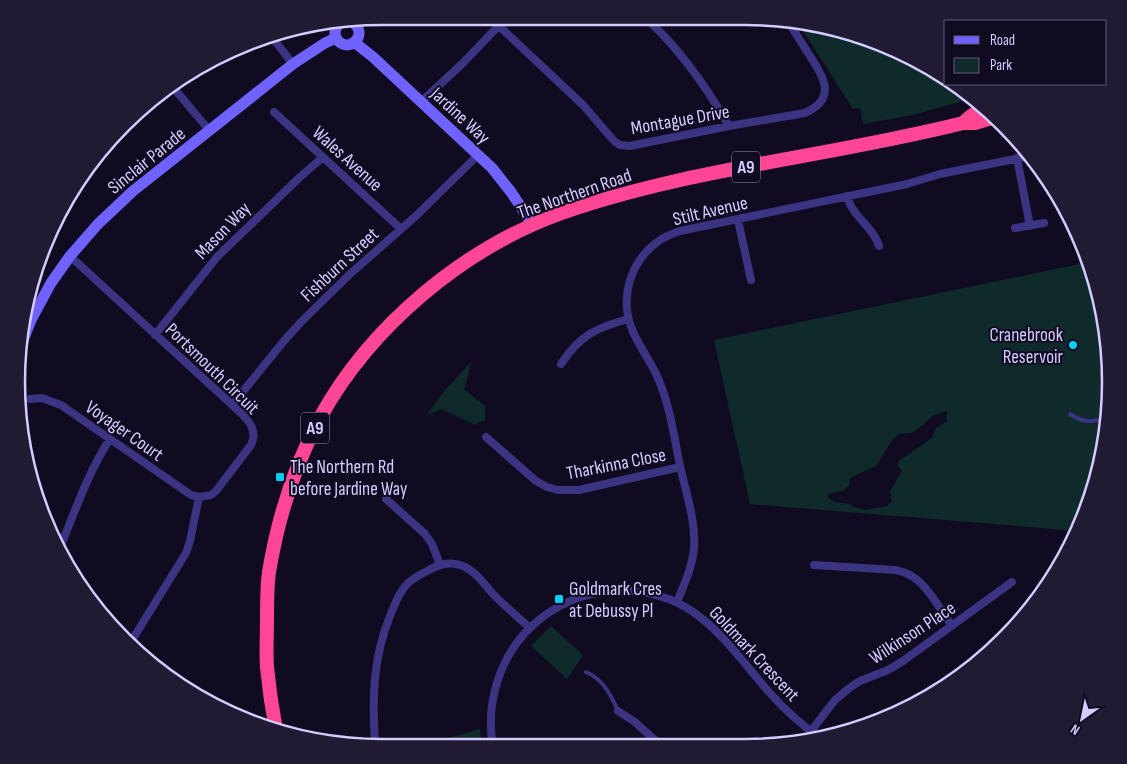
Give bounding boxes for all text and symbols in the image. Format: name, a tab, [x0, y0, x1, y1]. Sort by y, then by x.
legend	[944, 20, 1107, 85]
text: Road	[990, 31, 1015, 50]
text: Park	[990, 56, 1012, 75]
street label: Jardine Way	[425, 82, 495, 150]
street label: Montague Drive	[629, 100, 731, 140]
street label: Wales Avenue	[307, 122, 387, 197]
street label: Sinclair Parade	[103, 123, 190, 199]
road number: A9	[732, 152, 760, 182]
street label: The Northern Road	[514, 164, 635, 225]
street label: Stilt Avenue	[671, 192, 750, 231]
street label: Mason Way	[190, 197, 256, 265]
street label: Fishburn Street	[296, 223, 384, 307]
street label: Portsmouth Circuit	[160, 318, 264, 420]
place label: Cranebrook Reservoir	[990, 324, 1064, 369]
marker: Cranebrook Reservoir	[1067, 339, 1079, 351]
street label: Voyager Court	[81, 396, 168, 467]
road number: A9	[301, 412, 329, 443]
street label: Tharkinna Close	[565, 444, 668, 485]
place label: The Northern Rd before Jardine Way	[290, 456, 408, 501]
marker: The Northern Rd before Jardine Way	[274, 471, 286, 483]
place label: Goldmark Cres at Debussy Pl	[569, 578, 662, 623]
marker: Goldmark Cres at Debussy Pl	[553, 593, 565, 605]
street label: Wilkinson Place	[865, 597, 960, 670]
street label: Goldmark Crescent	[704, 602, 804, 707]
north arrow	[1057, 694, 1107, 744]
text: N	[1067, 720, 1083, 739]

